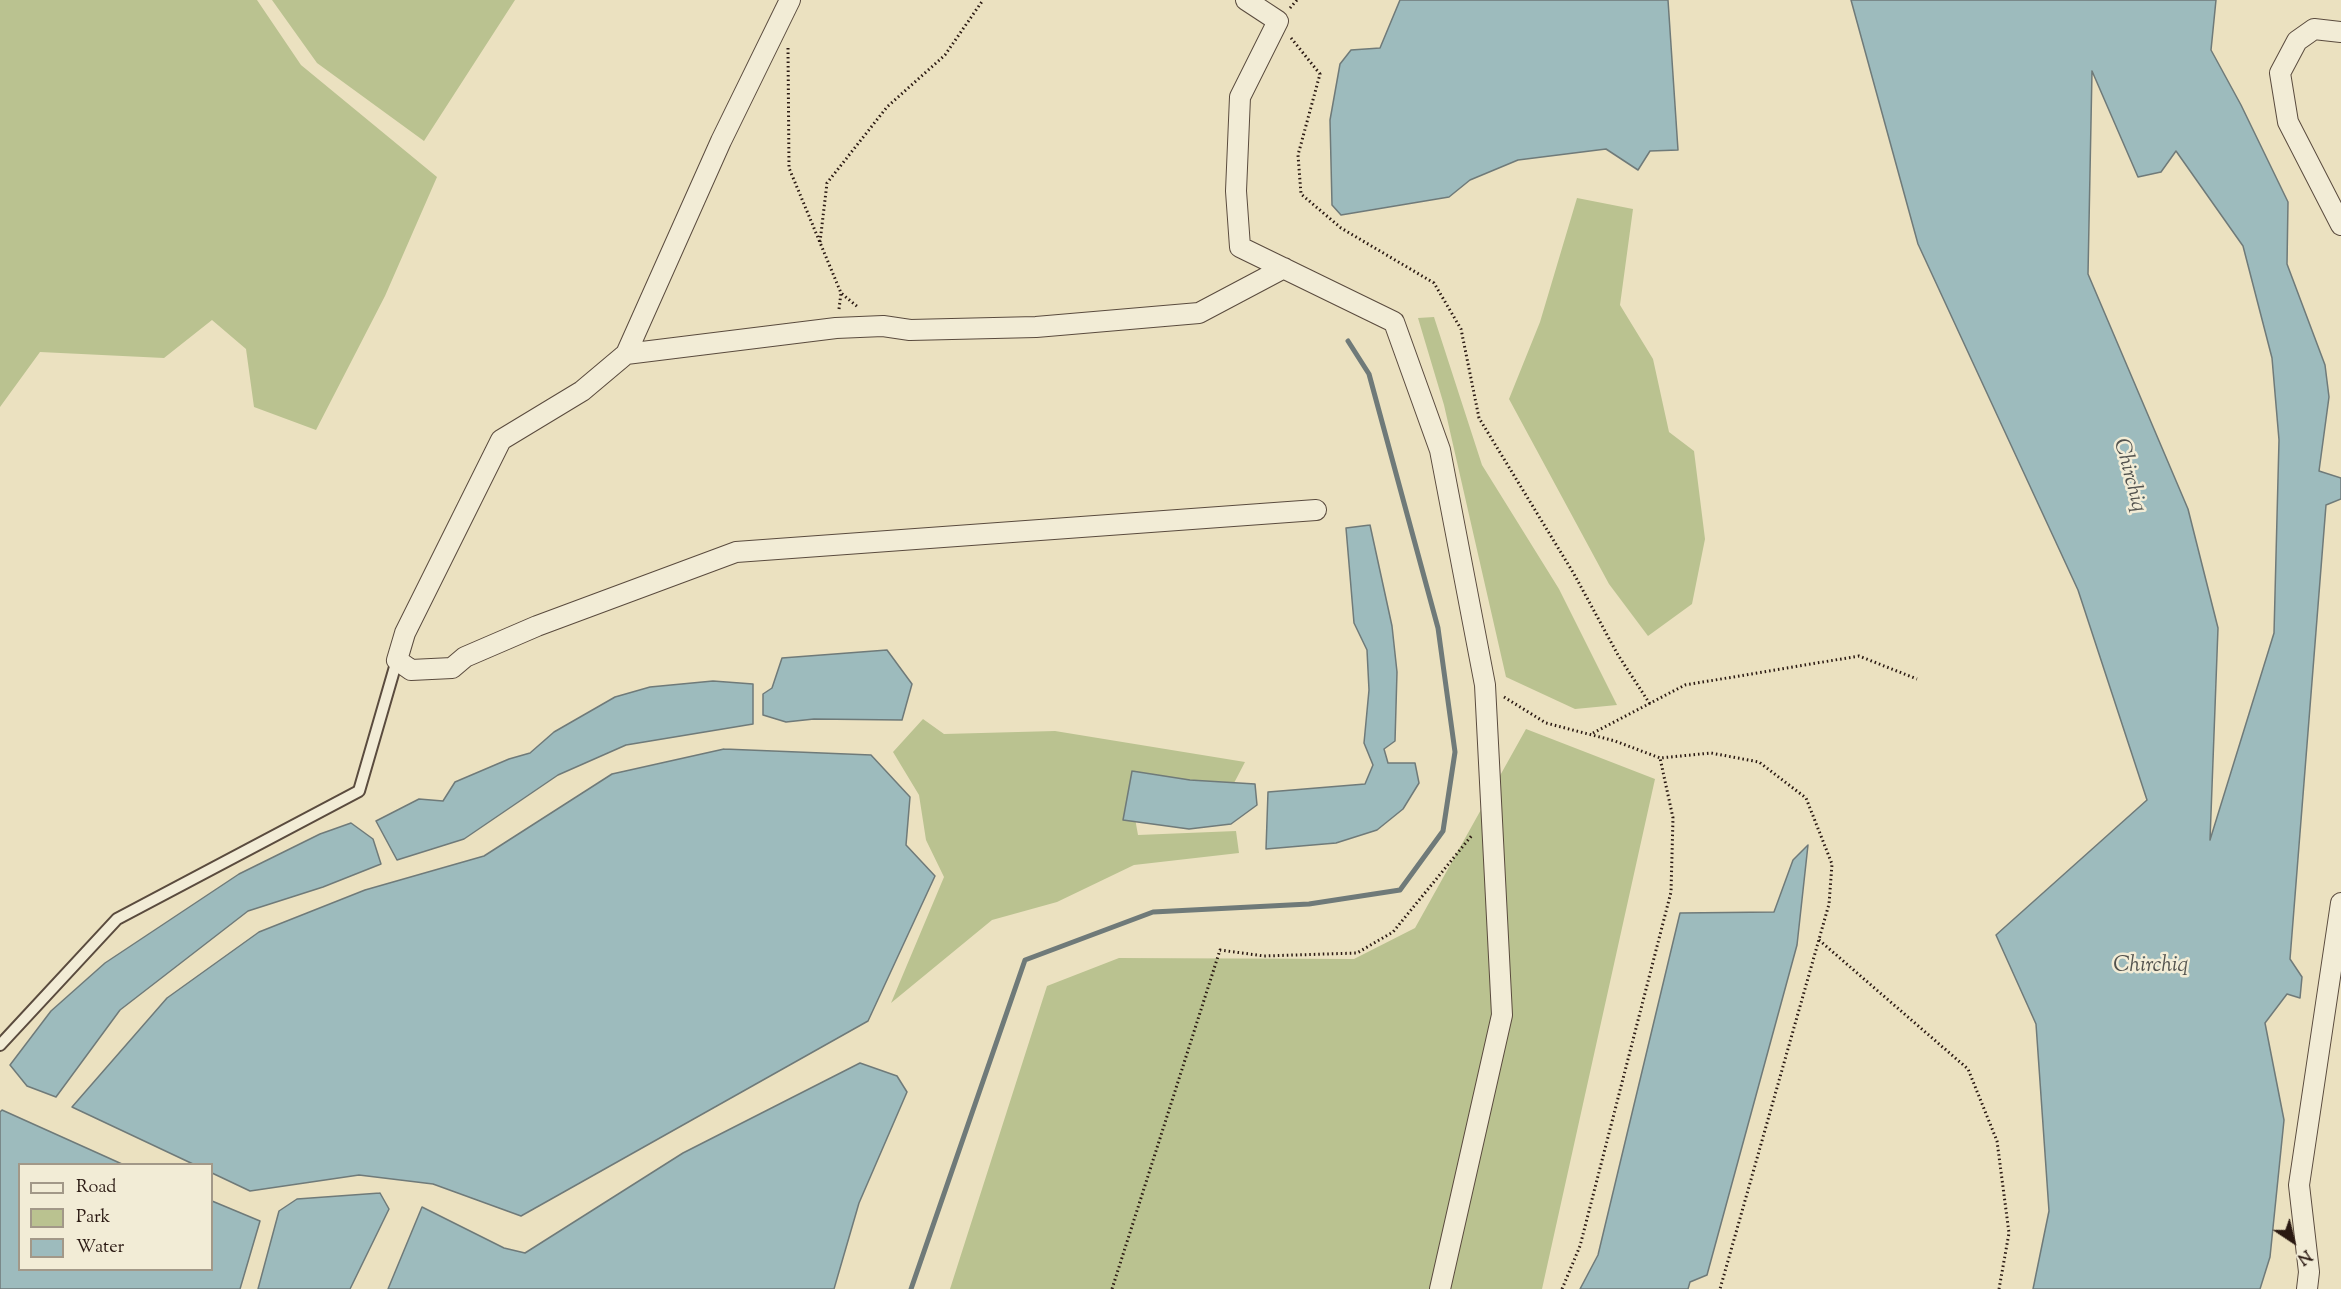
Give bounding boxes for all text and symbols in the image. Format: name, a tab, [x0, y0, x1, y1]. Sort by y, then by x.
water label: Chirchiq	[2105, 436, 2151, 516]
water label: Chirchiq	[2113, 954, 2189, 980]
legend	[18, 1163, 213, 1271]
text: Road	[76, 1175, 116, 1201]
text: Park	[76, 1205, 110, 1231]
north arrow	[2263, 1211, 2323, 1271]
text: Water	[76, 1235, 124, 1261]
text: N	[2292, 1243, 2315, 1269]

